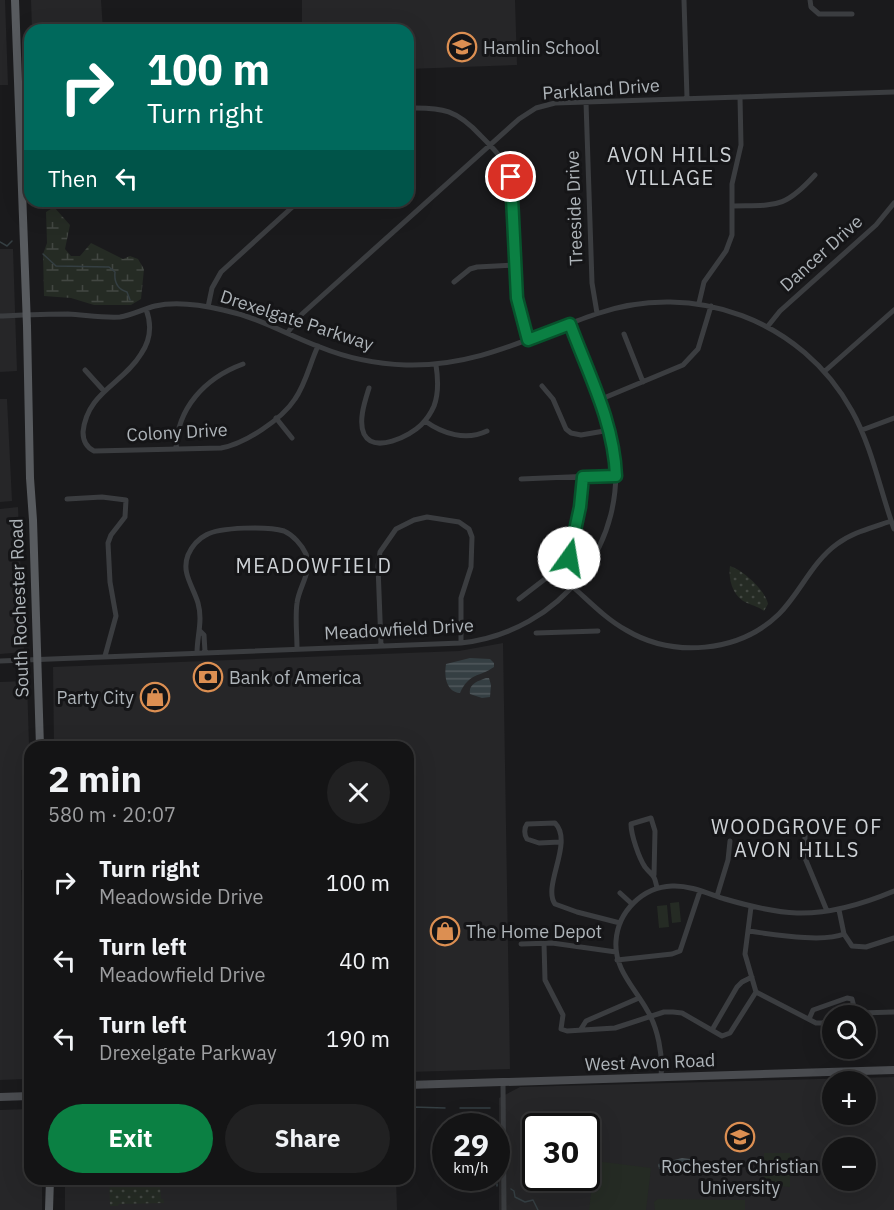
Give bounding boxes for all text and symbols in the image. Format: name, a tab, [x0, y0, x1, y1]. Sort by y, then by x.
school or university icon: Hamlin School	[446, 31, 478, 63]
place label: Hamlin School	[483, 36, 600, 59]
text: 100 m	[147, 42, 270, 97]
icon: right	[48, 48, 126, 126]
street label: Parkland Drive	[542, 73, 661, 105]
text: Turn right	[147, 95, 264, 130]
district label: AVON HILLS VILLAGE	[607, 141, 733, 191]
street label: Treeside Drive	[560, 150, 588, 266]
pin	[485, 151, 536, 202]
icon: arrive	[494, 160, 527, 193]
icon: left	[110, 162, 143, 195]
text: Then	[48, 164, 98, 193]
street label: Dancer Drive	[775, 210, 867, 296]
street label: Drexelgate Parkway	[217, 284, 377, 356]
street label: Colony Drive	[126, 418, 228, 446]
street label: South Rochester Road	[4, 518, 34, 698]
position arrow	[537, 526, 601, 590]
district label: MEADOWFIELD	[236, 552, 392, 579]
street label: Meadowfield Drive	[324, 614, 475, 644]
bank icon: Bank of America	[192, 661, 224, 693]
place label: Bank of America	[229, 666, 362, 689]
shop icon: Party City	[139, 681, 171, 713]
place label: Party City	[56, 686, 134, 709]
text: 2 min	[48, 755, 142, 802]
button: close	[327, 761, 390, 824]
text: 580 m · 20:07	[48, 801, 176, 828]
district label: WOODGROVE OF AVON HILLS	[711, 813, 883, 863]
text: Turn right	[99, 854, 200, 883]
icon: right	[48, 866, 81, 899]
text: 100 m	[326, 868, 390, 897]
text: Meadowside Drive	[99, 883, 263, 910]
shop icon: The Home Depot	[429, 915, 461, 947]
place label: The Home Depot	[466, 920, 602, 943]
text: Turn left	[99, 932, 187, 961]
icon: left	[48, 944, 81, 977]
text: 40 m	[339, 946, 390, 975]
text: Meadowfield Drive	[99, 961, 265, 988]
map controls	[822, 1005, 876, 1191]
button: search	[822, 1005, 876, 1059]
text: Turn left	[99, 1010, 187, 1039]
icon: left	[48, 1022, 81, 1055]
text: 190 m	[326, 1024, 390, 1053]
text: Drexelgate Parkway	[99, 1039, 277, 1066]
street label: West Avon Road	[584, 1048, 716, 1076]
button: +	[822, 1071, 876, 1125]
button: Exit	[48, 1104, 213, 1173]
button: Share	[225, 1104, 390, 1173]
speed limit sign: 30	[522, 1113, 600, 1191]
school or university icon: Rochester Christian University	[724, 1121, 756, 1153]
text: 29	[453, 1125, 489, 1164]
button: −	[822, 1137, 876, 1191]
place label: Rochester Christian University	[661, 1155, 819, 1199]
text: km/h	[453, 1158, 489, 1177]

